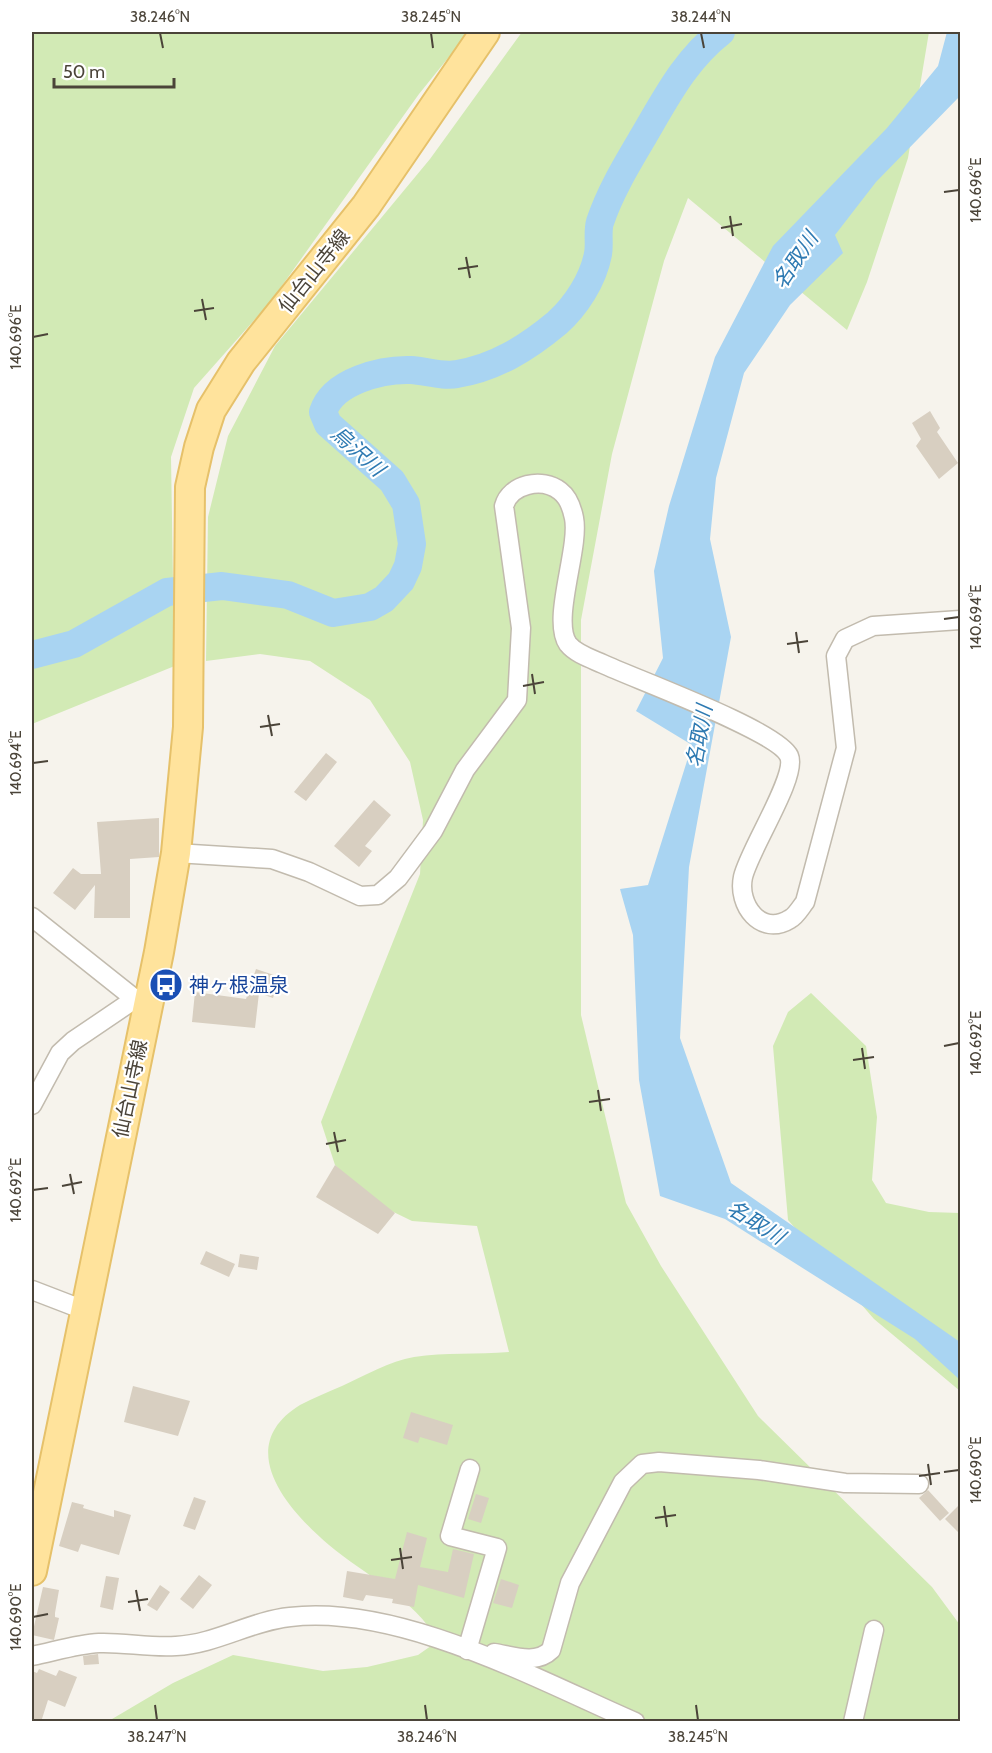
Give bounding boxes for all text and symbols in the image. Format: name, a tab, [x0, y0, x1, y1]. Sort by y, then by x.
text: 38.246°N	[130, 8, 190, 26]
text: 38.245°N	[401, 8, 461, 26]
text: 38.244°N	[671, 8, 731, 26]
scale bar	[54, 51, 174, 89]
text: 50 m	[63, 61, 105, 83]
text: 140.696°E	[967, 158, 985, 222]
street label: 仙台山寺線	[273, 225, 355, 317]
water label: 名取川	[767, 225, 824, 293]
text: 140.696°E	[7, 305, 25, 369]
water label: 烏沢川	[326, 421, 391, 483]
text: 140.694°E	[967, 584, 985, 650]
water label: 名取川	[681, 701, 717, 769]
text: 140.694°E	[7, 730, 25, 796]
bus stop icon: 神ヶ根温泉	[148, 967, 184, 1003]
place label: 神ヶ根温泉	[189, 973, 289, 997]
text: 140.692°E	[967, 1011, 985, 1075]
street label: 仙台山寺線	[108, 1038, 152, 1140]
text: 140.692°E	[7, 1158, 25, 1222]
water label: 名取川	[723, 1195, 791, 1250]
text: 140.690°E	[967, 1436, 985, 1504]
text: 140.690°E	[7, 1583, 25, 1651]
text: 38.247°N	[127, 1728, 187, 1746]
text: 38.246°N	[397, 1728, 457, 1746]
text: 38.245°N	[668, 1728, 728, 1746]

